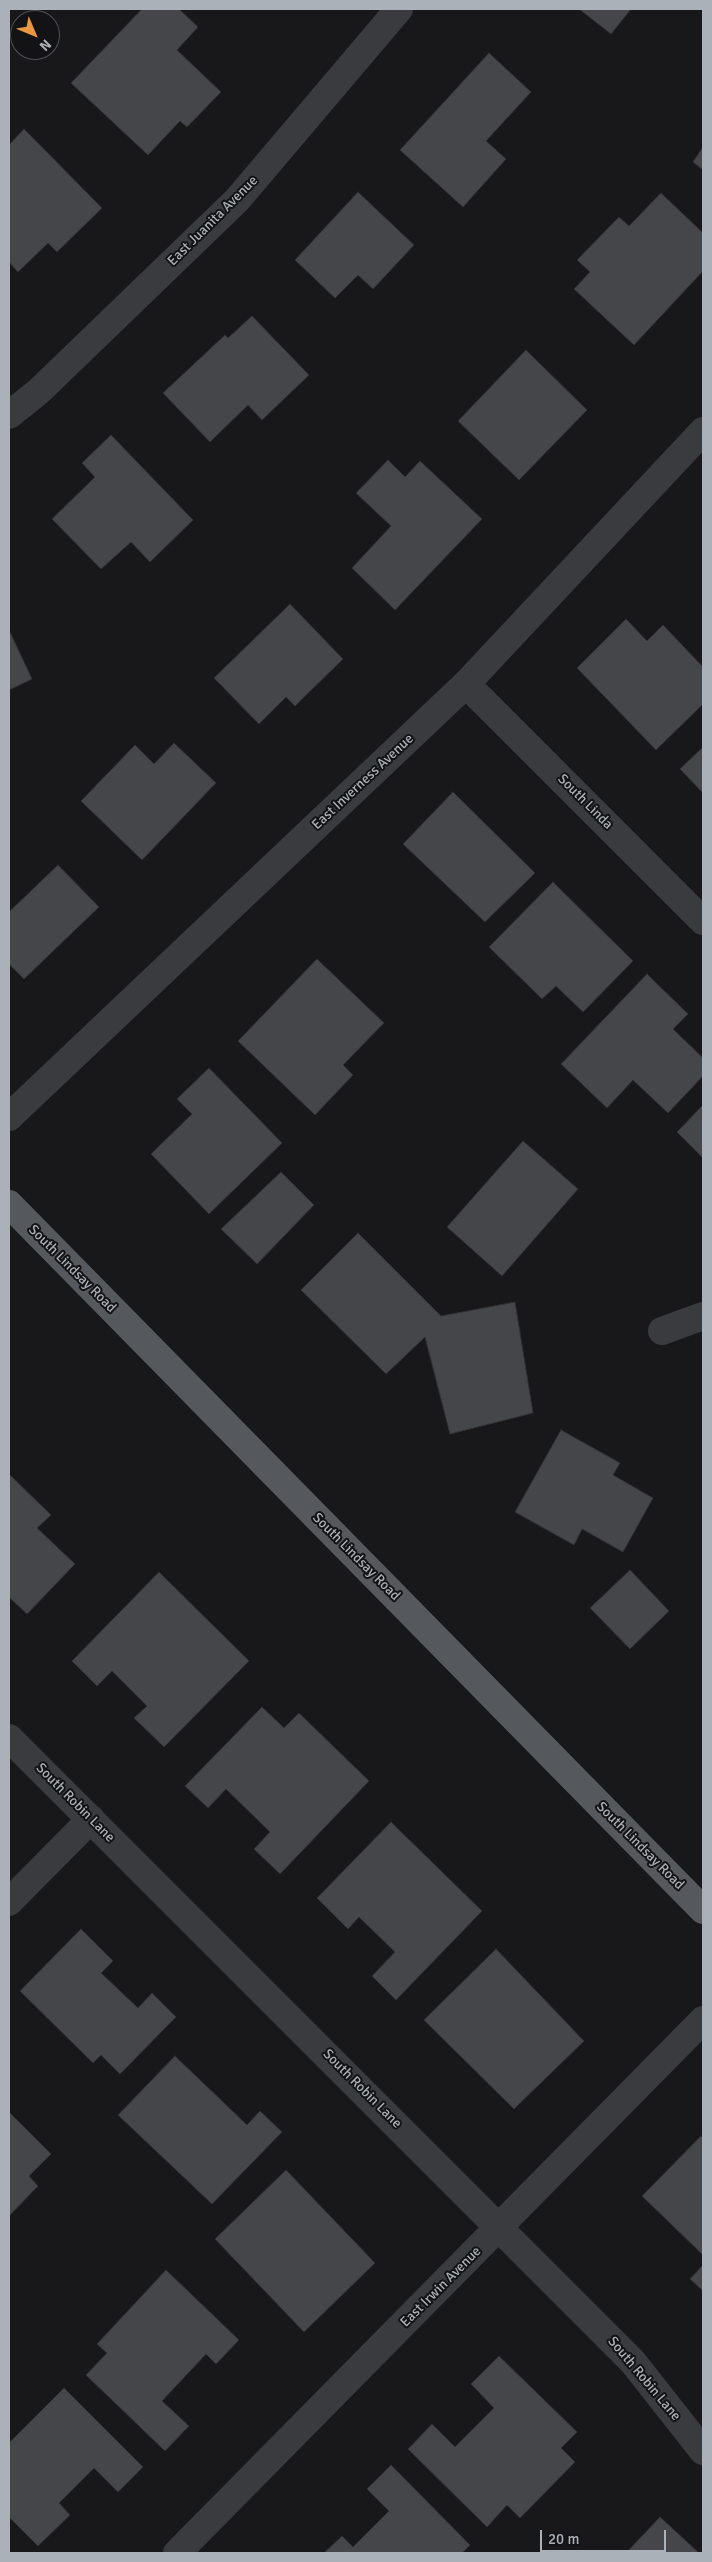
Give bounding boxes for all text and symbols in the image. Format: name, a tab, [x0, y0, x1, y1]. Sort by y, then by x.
north arrow	[10, 10, 60, 60]
text: N	[36, 36, 55, 55]
street label: East Juanita Avenue	[165, 173, 261, 269]
street label: East Inverness Avenue	[309, 731, 417, 833]
street label: South Linda	[554, 771, 616, 833]
street label: South Lindsay Road	[25, 1222, 119, 1316]
street label: South Lindsay Road	[309, 1510, 403, 1604]
street label: South Robin Lane	[32, 1760, 118, 1846]
street label: South Lindsay Road	[593, 1799, 687, 1893]
street label: South Robin Lane	[319, 2046, 405, 2132]
street label: East Irwin Avenue	[397, 2243, 485, 2331]
street label: South Robin Lane	[604, 2334, 684, 2424]
scale bar	[542, 2520, 668, 2552]
text: 20 m	[548, 2530, 579, 2548]

